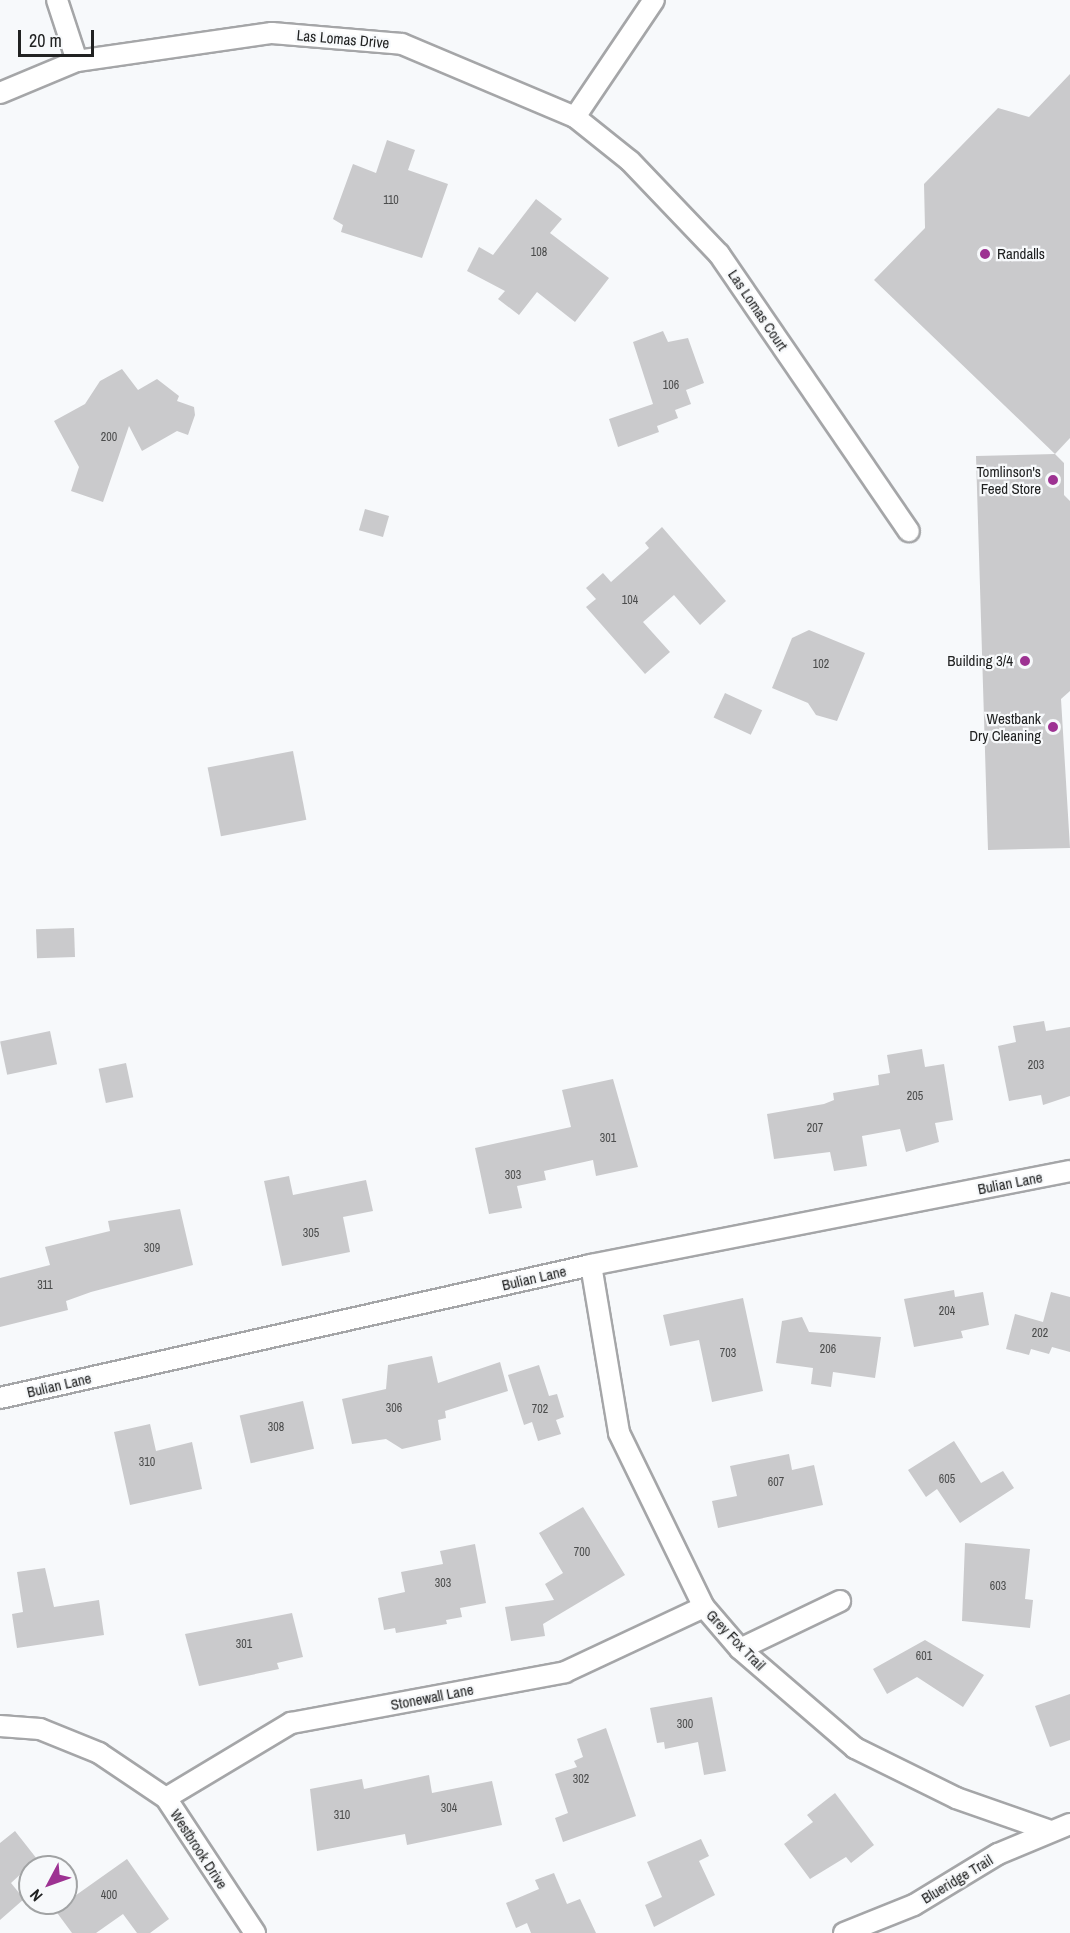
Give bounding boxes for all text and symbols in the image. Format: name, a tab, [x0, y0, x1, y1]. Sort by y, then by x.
scale bar	[21, 18, 98, 56]
street label: Las Lomas Drive	[296, 26, 390, 52]
text: 20 m	[29, 28, 62, 53]
house number: 110	[383, 194, 399, 208]
place label: Randalls	[997, 245, 1045, 263]
house number: 108	[531, 246, 547, 260]
marker: Randalls	[978, 247, 992, 261]
street label: Las Lomas Court	[724, 266, 792, 354]
house number: 106	[663, 379, 679, 393]
house number: 200	[101, 431, 117, 445]
place label: Tomlinson's Feed Store	[976, 462, 1041, 497]
marker: Tomlinson's Feed Store	[1046, 473, 1060, 487]
house number: 104	[622, 594, 638, 608]
place label: Building 3/4	[947, 652, 1013, 670]
marker: Building 3/4	[1018, 654, 1032, 668]
house number: 102	[813, 658, 829, 672]
place label: Westbank Dry Cleaning	[969, 709, 1041, 744]
marker: Westbank Dry Cleaning	[1046, 720, 1060, 734]
house number: 203	[1028, 1059, 1044, 1073]
house number: 205	[907, 1090, 923, 1104]
house number: 207	[807, 1122, 823, 1136]
house number: 301	[600, 1132, 616, 1146]
street label: Bulian Lane	[976, 1168, 1044, 1198]
house number: 303	[505, 1169, 521, 1183]
house number: 305	[303, 1227, 319, 1241]
house number: 309	[144, 1242, 160, 1256]
street label: Bulian Lane	[500, 1262, 568, 1294]
house number: 311	[37, 1279, 53, 1293]
house number: 204	[939, 1305, 955, 1319]
house number: 202	[1032, 1327, 1048, 1341]
house number: 206	[820, 1343, 836, 1357]
house number: 703	[720, 1347, 736, 1361]
street label: Bulian Lane	[25, 1369, 93, 1401]
house number: 306	[386, 1402, 402, 1416]
house number: 702	[532, 1403, 548, 1417]
house number: 308	[268, 1421, 284, 1435]
house number: 310	[139, 1456, 155, 1470]
house number: 605	[939, 1473, 955, 1487]
house number: 607	[768, 1476, 784, 1490]
house number: 700	[574, 1546, 590, 1560]
house number: 303	[435, 1577, 451, 1591]
house number: 603	[990, 1580, 1006, 1594]
street label: Grey Fox Trail	[703, 1606, 769, 1674]
house number: 301	[236, 1638, 252, 1652]
house number: 601	[916, 1650, 932, 1664]
street label: Stonewall Lane	[389, 1680, 475, 1714]
house number: 300	[677, 1718, 693, 1732]
house number: 302	[573, 1773, 589, 1787]
house number: 304	[441, 1802, 457, 1816]
street label: Westbrook Drive	[167, 1806, 231, 1892]
house number: 310	[334, 1809, 350, 1823]
street label: Blueridge Trail	[918, 1851, 996, 1907]
north arrow	[18, 1855, 78, 1915]
text: N	[25, 1885, 47, 1906]
house number: 400	[101, 1889, 117, 1903]

